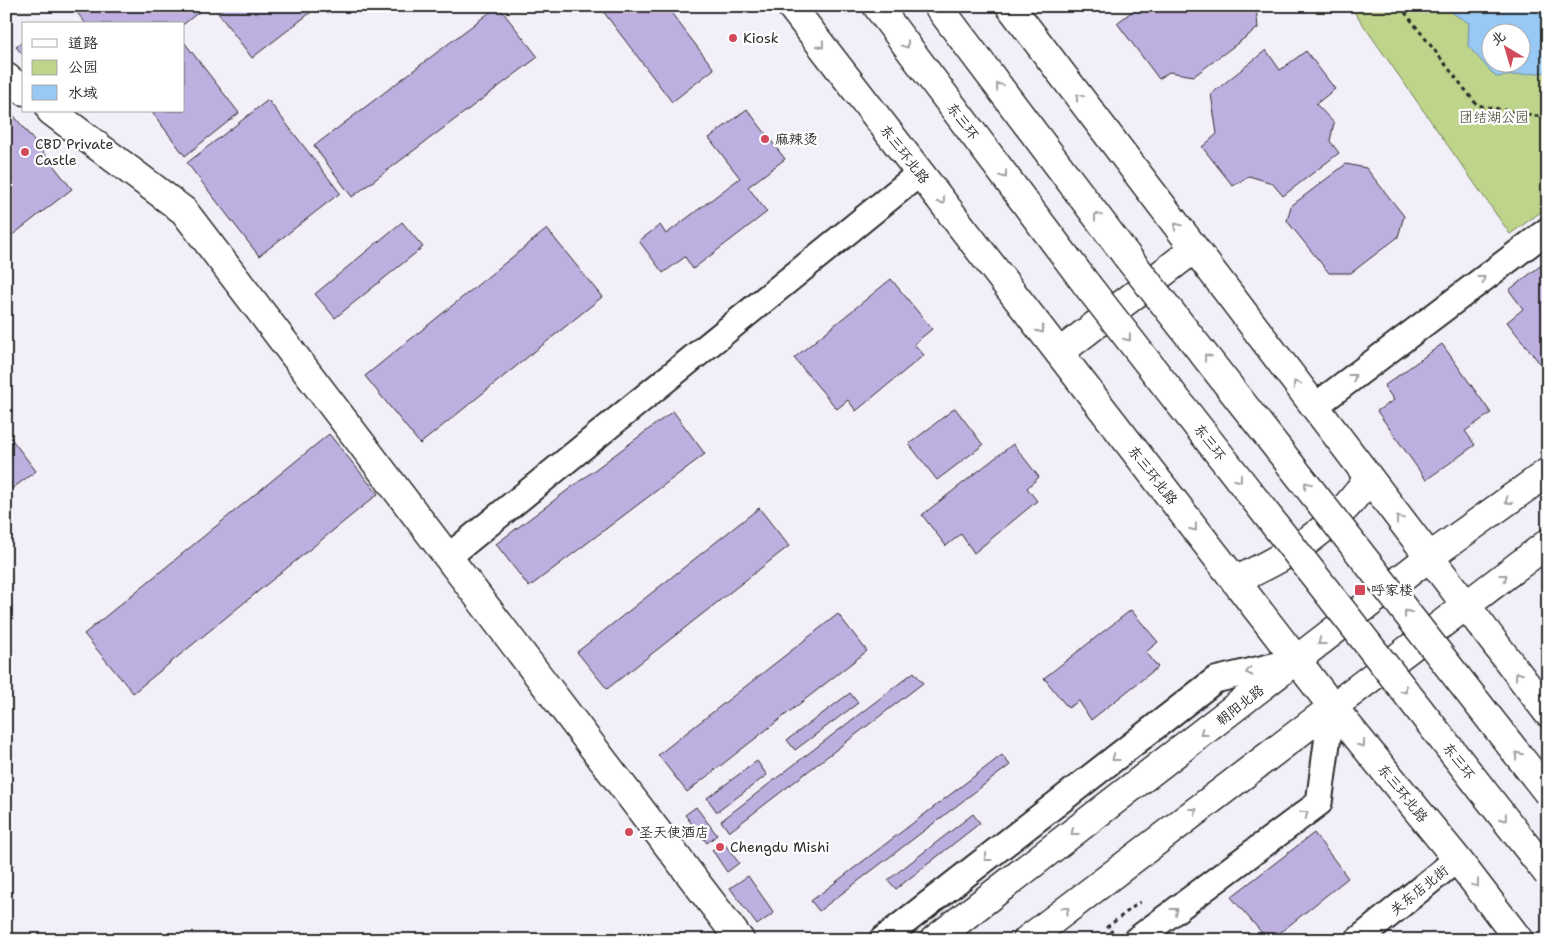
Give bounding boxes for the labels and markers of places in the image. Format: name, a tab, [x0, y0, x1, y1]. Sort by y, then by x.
place label: Kiosk	[743, 29, 779, 47]
marker: Kiosk	[727, 32, 739, 44]
place label: 麻辣烫	[775, 130, 817, 148]
marker: 麻辣烫	[759, 133, 771, 145]
place label: CBD Private Castle	[35, 135, 113, 169]
marker: CBD Private Castle	[19, 146, 31, 158]
place label: 呼家楼	[1371, 581, 1413, 599]
marker: 呼家楼	[1353, 583, 1367, 597]
place label: 圣天使酒店	[639, 823, 709, 841]
marker: 圣天使酒店	[623, 826, 635, 838]
place label: Chengdu Mishi	[730, 838, 830, 856]
marker: Chengdu Mishi	[714, 841, 726, 853]

